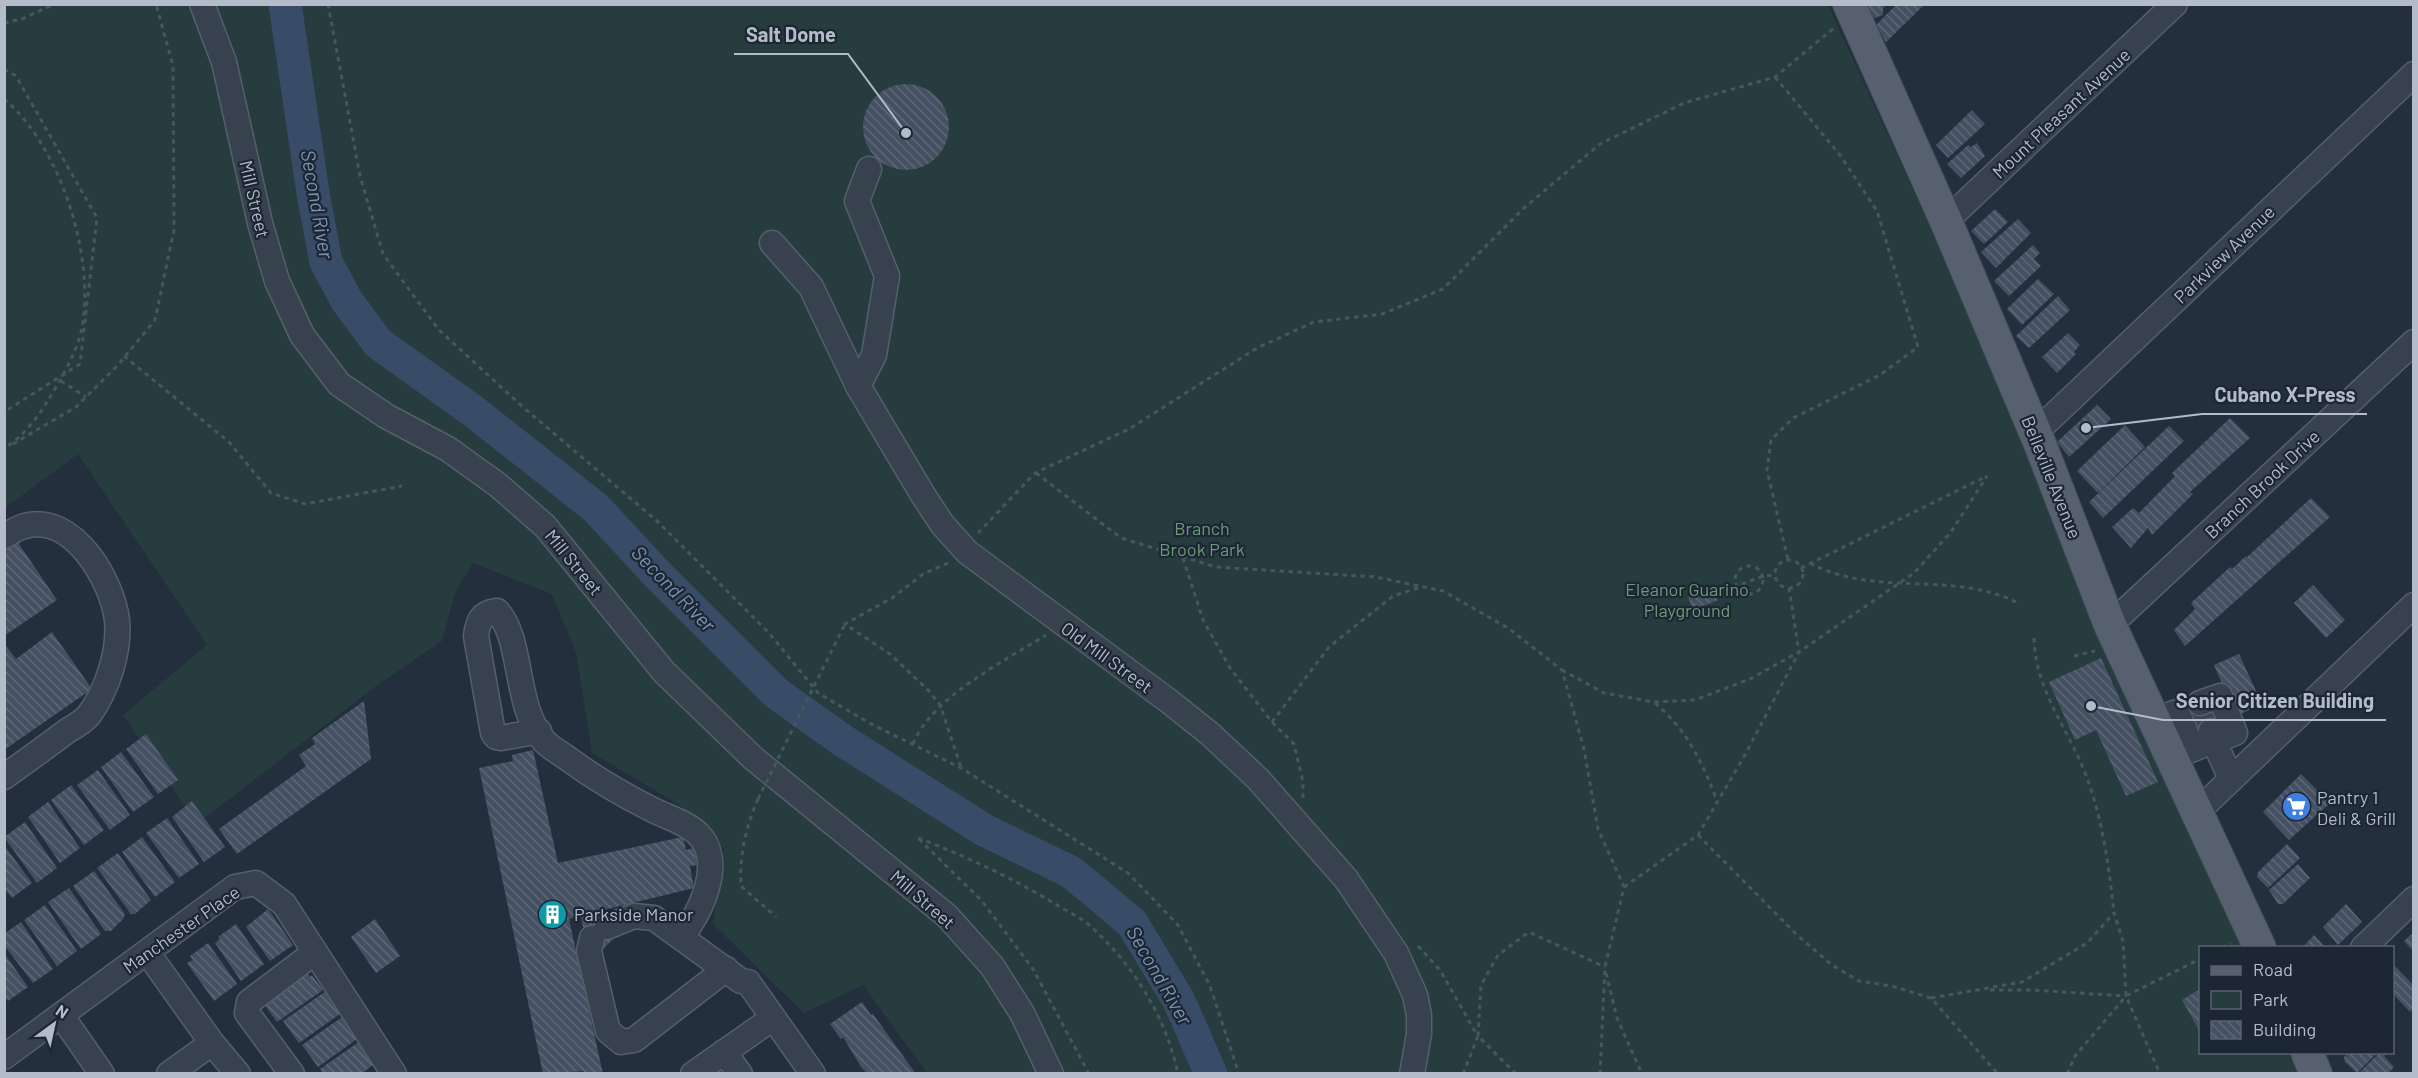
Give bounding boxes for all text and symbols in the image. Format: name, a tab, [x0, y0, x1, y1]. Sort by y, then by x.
callout: Salt Dome	[734, 16, 848, 54]
text: Salt Dome	[746, 22, 836, 46]
street label: Mount Pleasant Avenue	[1987, 43, 2135, 183]
water label: Second River	[297, 148, 340, 261]
street label: Mill Street	[235, 158, 275, 240]
street label: Parkview Avenue	[2169, 200, 2279, 308]
callout: Cubano X-Press	[2202, 376, 2367, 414]
text: Cubano X-Press	[2214, 382, 2356, 406]
street label: Belleville Avenue	[2017, 412, 2087, 542]
street label: Branch Brook Drive	[2200, 425, 2324, 543]
park label: Branch Brook Park	[1159, 517, 1245, 560]
street label: Mill Street	[541, 525, 607, 599]
water label: Second River	[627, 540, 722, 637]
park label: Eleanor Guarino Playground	[1625, 578, 1749, 621]
street label: Old Mill Street	[1057, 617, 1157, 697]
callout: Senior Citizen Building	[2163, 682, 2386, 720]
text: Senior Citizen Building	[2176, 688, 2374, 712]
place label: Pantry 1 Deli & Grill	[2317, 786, 2396, 829]
supermarket icon: Pantry 1 Deli & Grill	[2280, 791, 2312, 823]
street label: Mill Street	[886, 865, 960, 933]
street label: Manchester Place	[118, 881, 244, 977]
building icon: Parkside Manor	[537, 898, 569, 930]
place label: Parkside Manor	[574, 903, 694, 925]
water label: Second River	[1122, 921, 1198, 1030]
legend	[2199, 946, 2394, 1054]
text: Road	[2253, 958, 2293, 980]
text: Park	[2253, 988, 2288, 1010]
north arrow	[24, 994, 84, 1054]
text: N	[53, 1000, 72, 1022]
text: Building	[2253, 1018, 2316, 1040]

